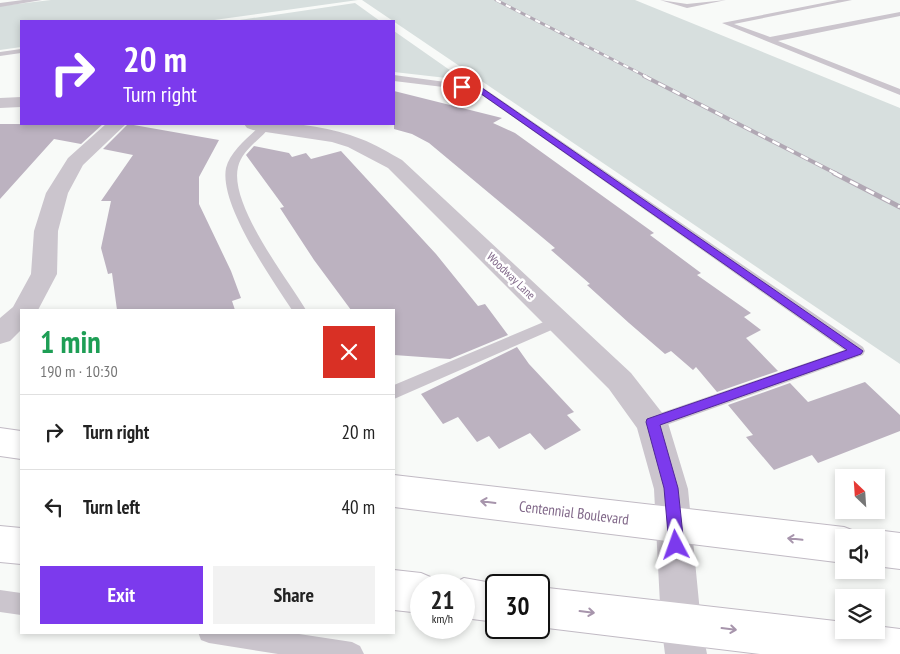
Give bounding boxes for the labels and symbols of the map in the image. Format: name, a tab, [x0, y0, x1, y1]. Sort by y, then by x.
pin	[441, 66, 483, 108]
street label: Woodway Lane	[484, 249, 539, 302]
north arrow	[835, 469, 885, 519]
street label: Centennial Boulevard	[518, 496, 630, 529]
one-way arrow	[480, 497, 496, 507]
position arrow	[649, 518, 701, 570]
one-way arrow	[788, 534, 804, 544]
speed limit sign: 30	[485, 574, 550, 639]
one-way arrow	[579, 607, 595, 617]
one-way arrow	[721, 624, 737, 634]

